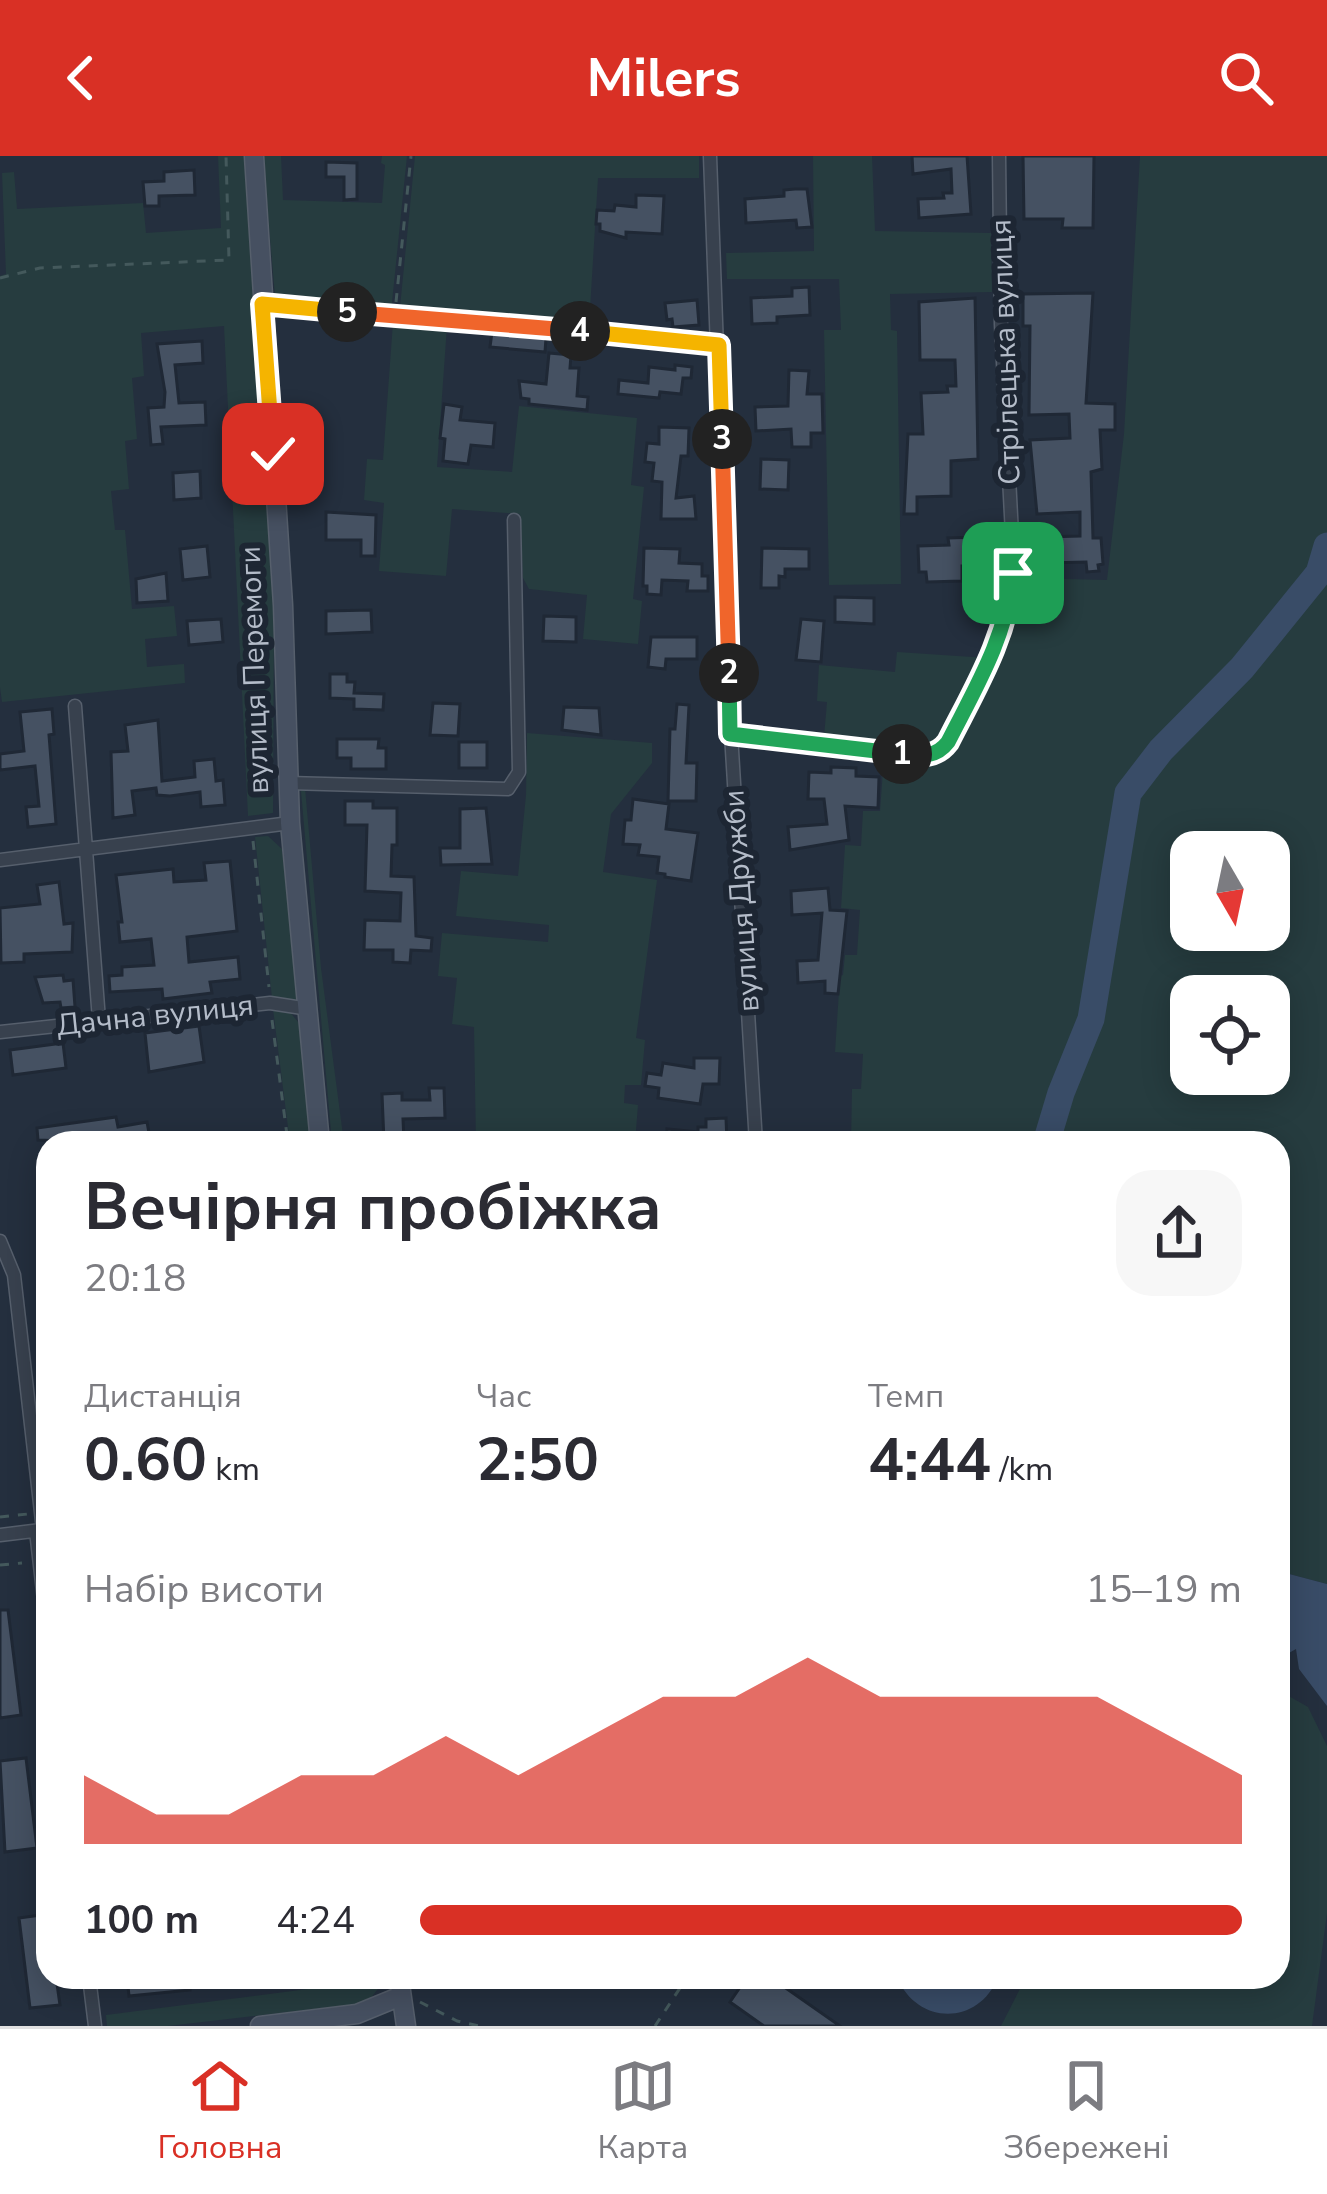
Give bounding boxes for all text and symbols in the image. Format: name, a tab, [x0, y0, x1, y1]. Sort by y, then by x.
text: Milers	[586, 41, 741, 115]
icon: back	[48, 45, 114, 111]
icon: search	[1213, 45, 1279, 111]
street label: Стрілецька вулиця	[980, 218, 1031, 486]
pin: 5	[317, 282, 377, 342]
text: 5	[337, 289, 357, 334]
pin: 4	[550, 301, 610, 361]
text: 4	[570, 308, 590, 353]
pin	[222, 403, 324, 505]
pin: 3	[692, 409, 752, 469]
text: 3	[712, 416, 732, 461]
icon: check	[240, 421, 306, 487]
pin	[962, 522, 1064, 624]
icon: arrive	[980, 540, 1046, 606]
street label: вулиця Перемоги	[230, 545, 279, 795]
pin: 2	[699, 643, 759, 703]
text: 2	[719, 650, 739, 695]
pin: 1	[872, 724, 932, 784]
text: 1	[892, 731, 912, 776]
street label: вулиця Дружби	[713, 789, 770, 1013]
north arrow	[1170, 831, 1290, 951]
map controls	[1170, 831, 1290, 1095]
button: locate	[1170, 975, 1290, 1095]
street label: Дачна вулиця	[55, 985, 255, 1046]
text: Вечірня пробіжка	[84, 1162, 662, 1252]
button: share	[1116, 1170, 1242, 1296]
text: 20:18	[84, 1252, 187, 1305]
text: Дистанція	[84, 1374, 242, 1419]
text: Час	[476, 1374, 532, 1419]
text: Темп	[868, 1374, 944, 1419]
text: 0.60	[84, 1419, 207, 1501]
text: 2:50	[476, 1419, 599, 1501]
text: 4:44	[868, 1419, 991, 1501]
text: km	[207, 1447, 260, 1492]
text: /km	[991, 1447, 1053, 1492]
text: Набір висоти	[84, 1563, 324, 1616]
text: 15–19 m	[1085, 1563, 1242, 1616]
text: 100 m	[84, 1894, 199, 1947]
text: 4:24	[276, 1894, 355, 1947]
tab: Головна	[157, 2053, 283, 2170]
tab: Карта	[597, 2053, 688, 2170]
tab: Збережені	[1003, 2053, 1170, 2170]

